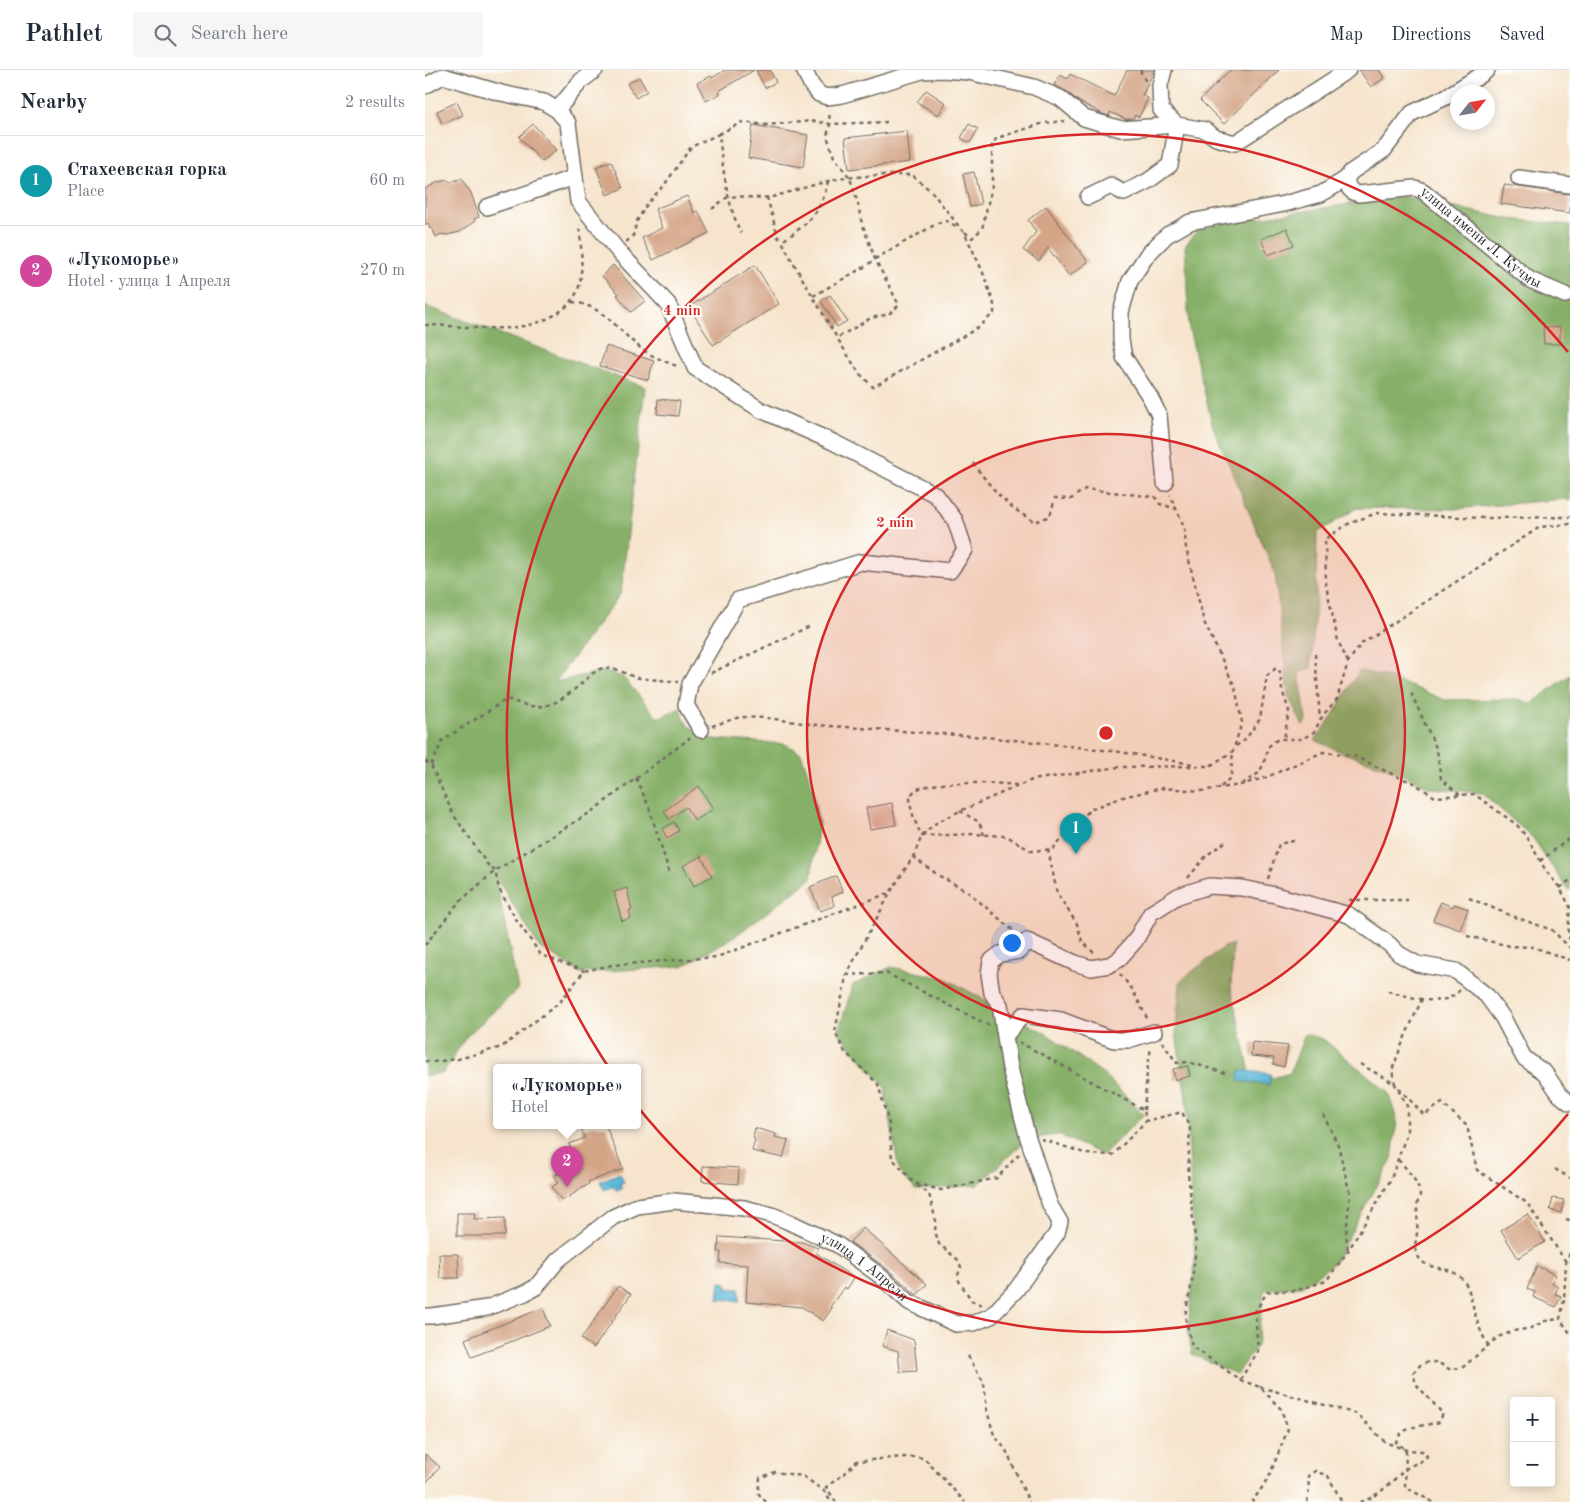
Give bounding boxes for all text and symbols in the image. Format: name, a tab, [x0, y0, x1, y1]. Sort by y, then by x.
search box	[133, 12, 483, 57]
icon: search	[151, 21, 179, 49]
text: Pathlet	[25, 23, 103, 47]
text: Search here	[191, 25, 288, 44]
text: Map	[1330, 26, 1363, 44]
text: Directions	[1391, 26, 1471, 44]
text: Saved	[1499, 26, 1545, 44]
north arrow	[1450, 85, 1495, 130]
text: Nearby	[20, 92, 88, 113]
text: 2 results	[345, 95, 405, 111]
text: Стахеевская горка	[67, 161, 227, 180]
text: 1	[31, 173, 41, 189]
text: 60 m	[369, 173, 405, 189]
text: Place	[67, 184, 104, 200]
street label: улица имени Л. Кучмы	[1417, 184, 1543, 291]
text: «Лукоморье»	[67, 251, 180, 270]
text: 2	[31, 263, 41, 279]
text: 270 m	[360, 263, 405, 279]
text: Hotel · улица 1 Апреля	[67, 274, 230, 290]
text: 4 min	[663, 304, 701, 319]
text: 2 min	[876, 516, 914, 531]
centre of rings	[1097, 724, 1115, 742]
pin: 1	[1060, 813, 1092, 854]
your location	[999, 930, 1025, 956]
popup	[493, 1064, 641, 1129]
text: «Лукоморье»	[511, 1077, 623, 1096]
text: Hotel	[511, 1100, 548, 1116]
pin: 2	[551, 1146, 583, 1187]
street label: улица 1 Апреля	[818, 1230, 911, 1305]
map controls	[1510, 1397, 1555, 1487]
button: +	[1510, 1397, 1555, 1442]
button: −	[1510, 1442, 1555, 1487]

